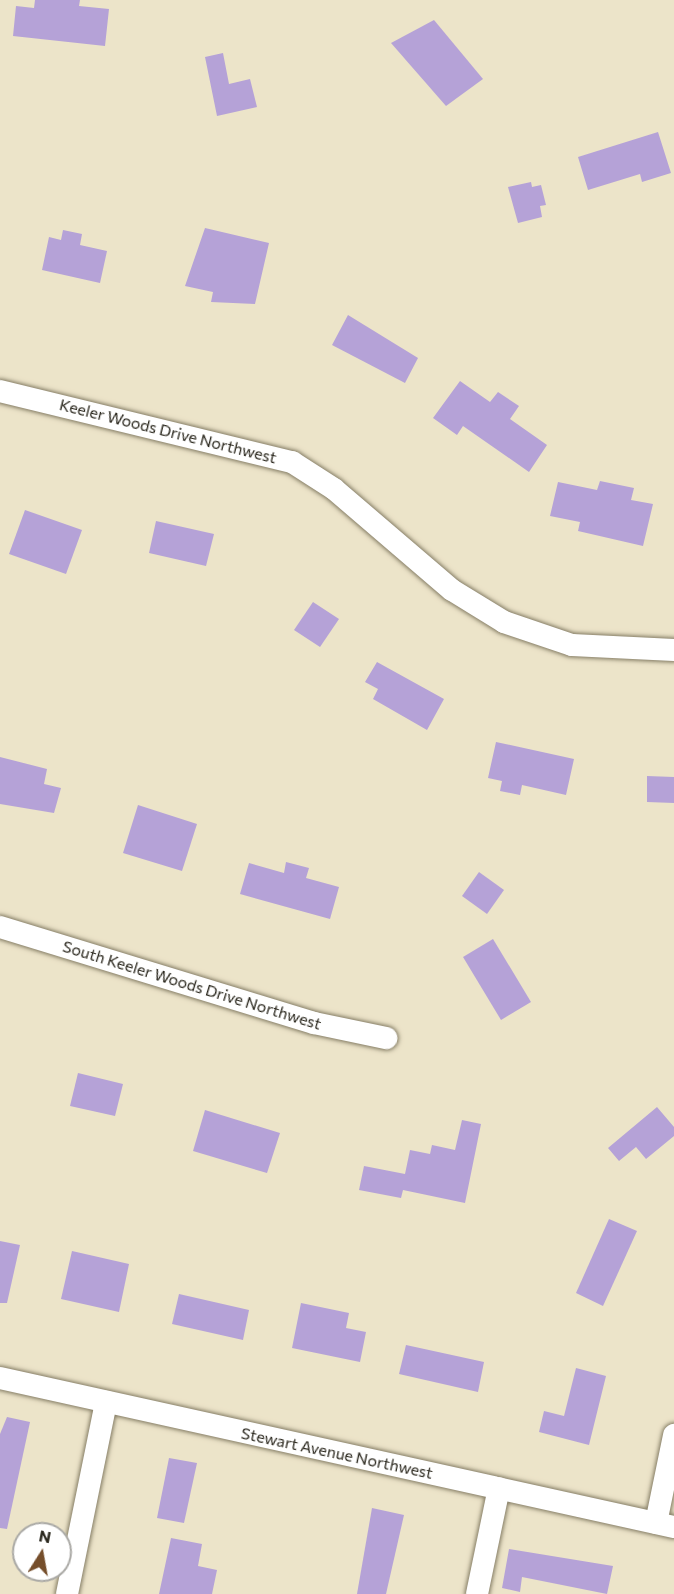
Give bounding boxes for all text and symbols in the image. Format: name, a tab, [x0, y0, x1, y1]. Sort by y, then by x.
street label: Keeler Woods Drive Northwest	[58, 395, 278, 467]
street label: South Keeler Woods Drive Northwest	[60, 936, 324, 1034]
street label: Stewart Avenue Northwest	[239, 1423, 435, 1483]
north arrow	[12, 1522, 72, 1582]
text: N	[37, 1525, 53, 1546]

